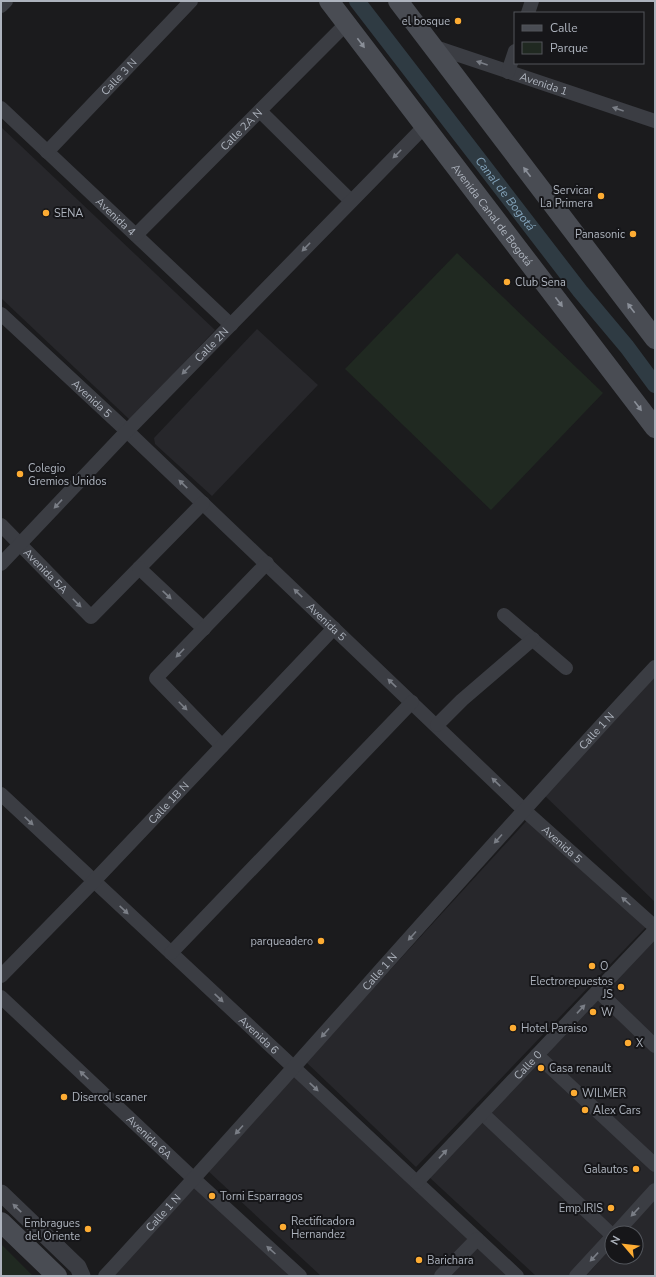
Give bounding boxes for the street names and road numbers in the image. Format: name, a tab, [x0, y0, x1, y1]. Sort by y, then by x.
street label: Calle 3 N	[98, 55, 140, 99]
street label: Avenida 1	[518, 69, 570, 99]
street label: Calle 2A N	[217, 105, 266, 154]
street label: Avenida Canal de Bogotá	[448, 161, 536, 270]
street label: Avenida 4	[92, 194, 139, 240]
street label: Calle 2N	[191, 324, 232, 366]
street label: Avenida 5	[68, 376, 115, 421]
street label: Avenida 5A	[20, 545, 71, 597]
street label: Avenida 5	[303, 599, 350, 645]
street label: Calle 1 N	[576, 709, 618, 753]
street label: Calle 1B N	[145, 778, 192, 827]
street label: Avenida 5	[538, 822, 586, 867]
street label: Calle 1 N	[359, 950, 401, 994]
street label: Avenida 6	[235, 1013, 282, 1058]
street label: Calle 0	[510, 1047, 546, 1083]
street label: Avenida 6A	[123, 1112, 175, 1163]
street label: Calle 1 N	[142, 1191, 184, 1235]

